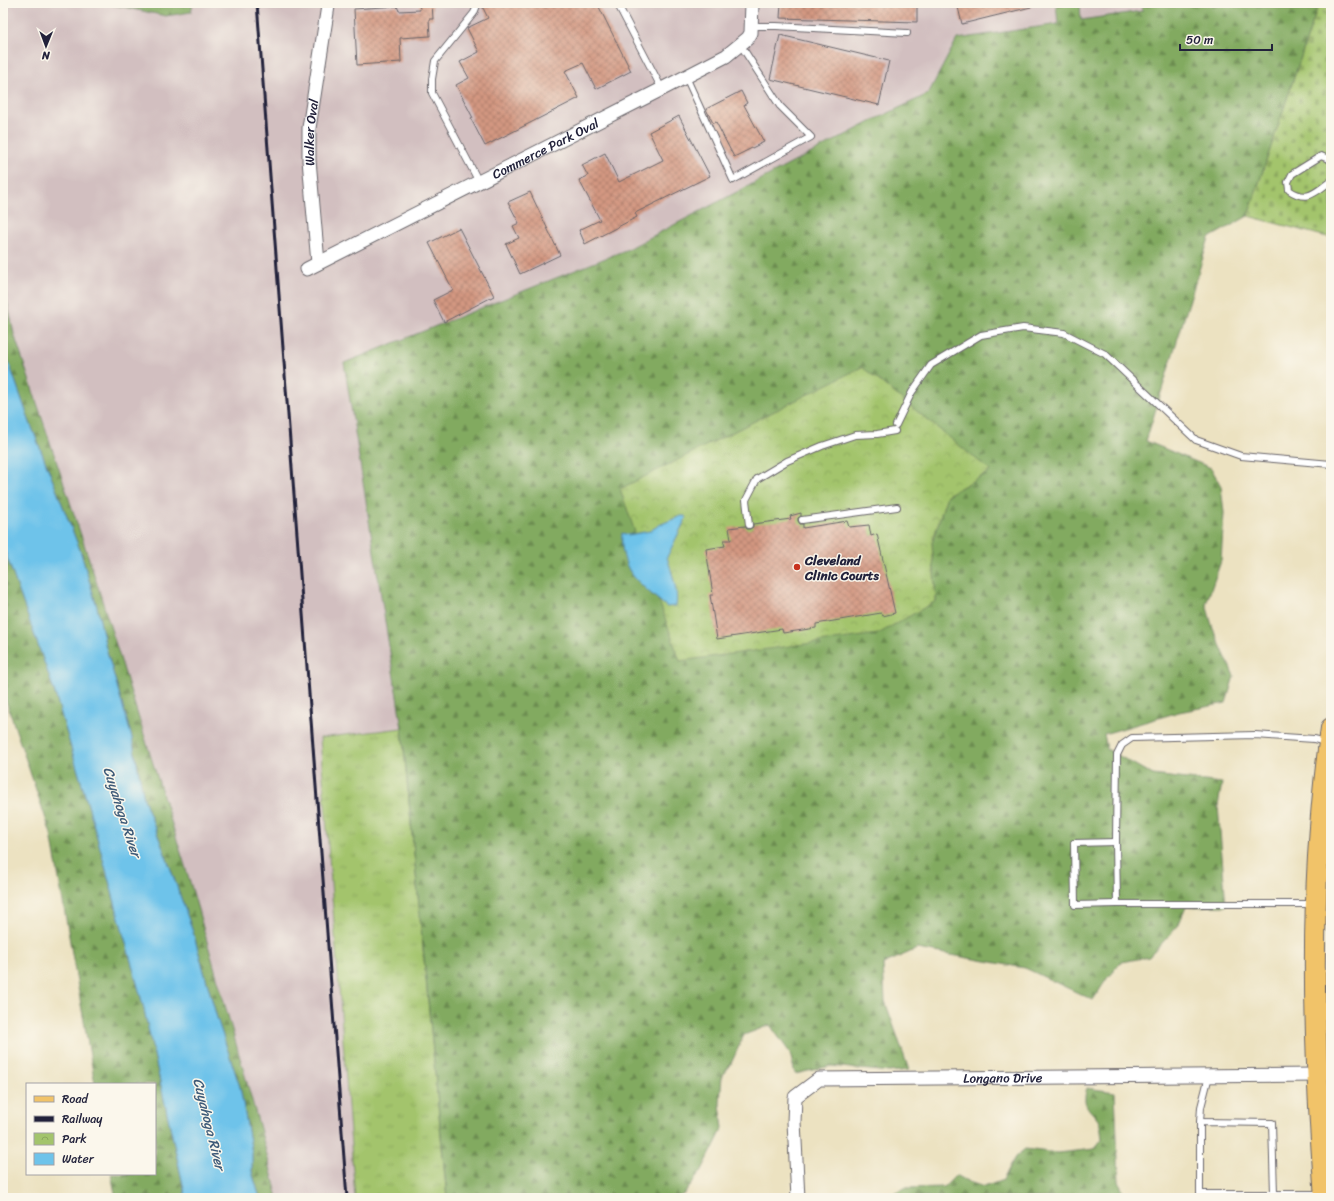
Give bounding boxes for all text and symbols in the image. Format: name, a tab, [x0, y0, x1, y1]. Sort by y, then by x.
north arrow	[26, 26, 66, 66]
scale bar	[1180, 26, 1272, 52]
text: 50 m	[1186, 29, 1213, 51]
text: N	[41, 46, 51, 65]
street label: Walker Oval	[297, 97, 325, 167]
street label: Commerce Park Oval	[487, 111, 603, 185]
place label: Cleveland Clinic Courts	[804, 549, 879, 587]
marker: Cleveland Clinic Courts	[792, 562, 802, 572]
water label: Cuyahoga River	[96, 763, 149, 864]
street label: Longano Drive	[963, 1066, 1043, 1089]
water label: Cuyahoga River	[186, 1075, 233, 1176]
legend	[26, 1083, 156, 1175]
text: Road	[62, 1088, 89, 1110]
text: Railway	[62, 1108, 103, 1130]
text: Park	[62, 1128, 87, 1150]
text: Water	[62, 1148, 95, 1170]

